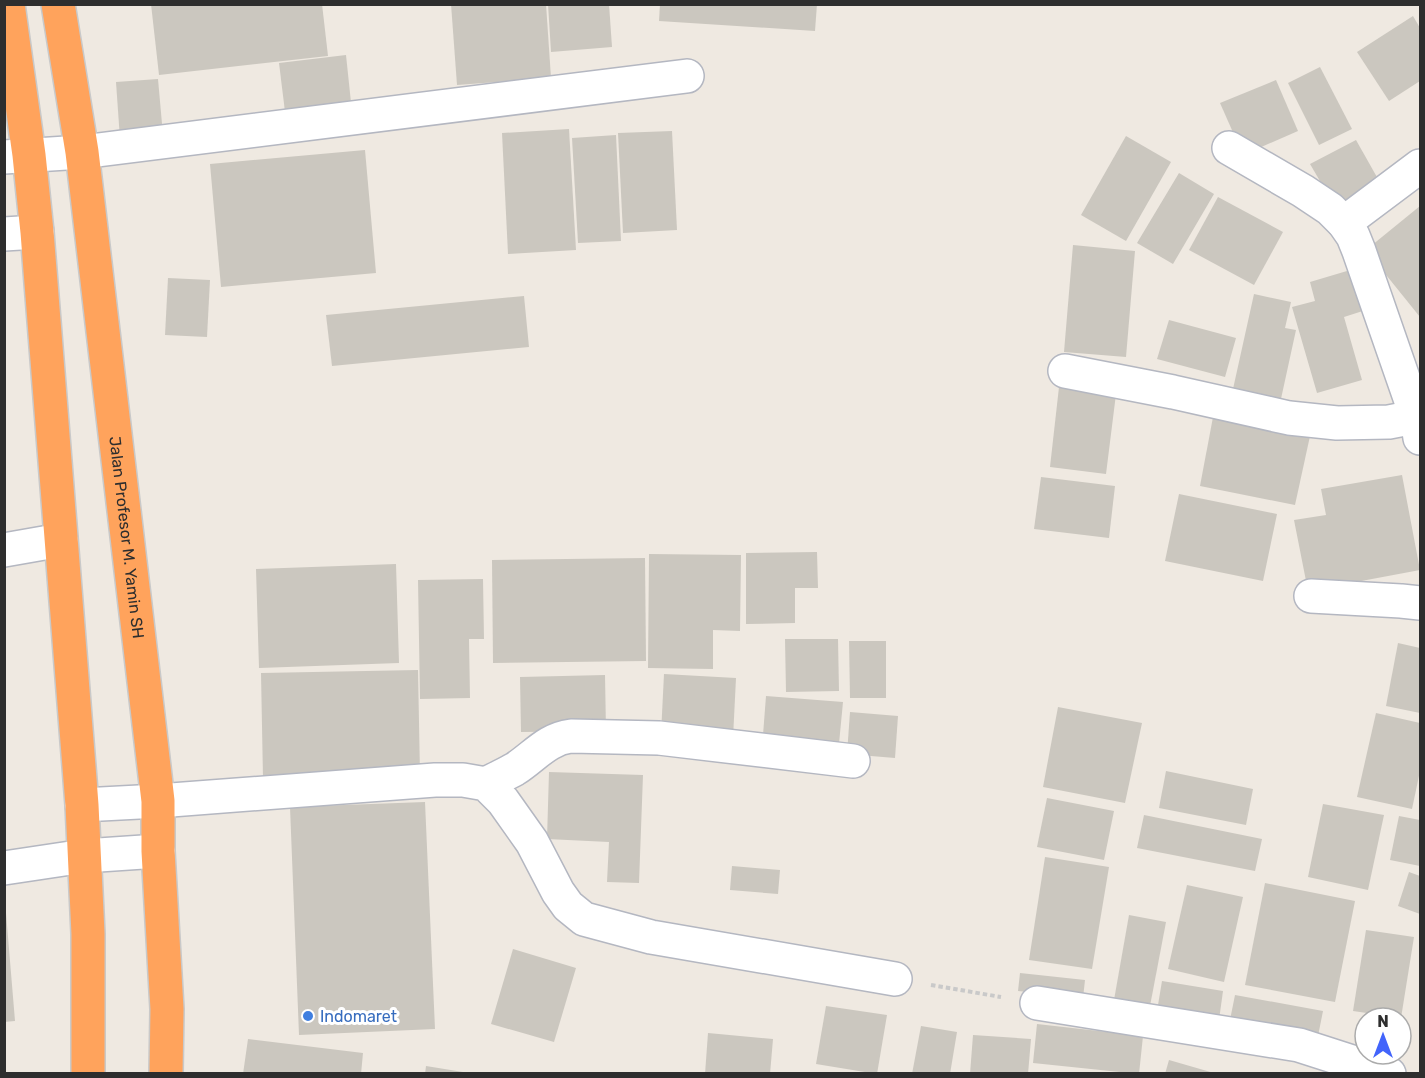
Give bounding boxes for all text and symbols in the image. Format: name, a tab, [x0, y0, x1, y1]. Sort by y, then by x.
street label: Jalan Profesor M. Yamin SH	[105, 435, 148, 640]
north arrow	[1353, 1006, 1413, 1066]
place label: Indomaret	[320, 1007, 397, 1026]
marker: Indomaret	[301, 1009, 315, 1023]
text: N	[1377, 1012, 1389, 1031]

